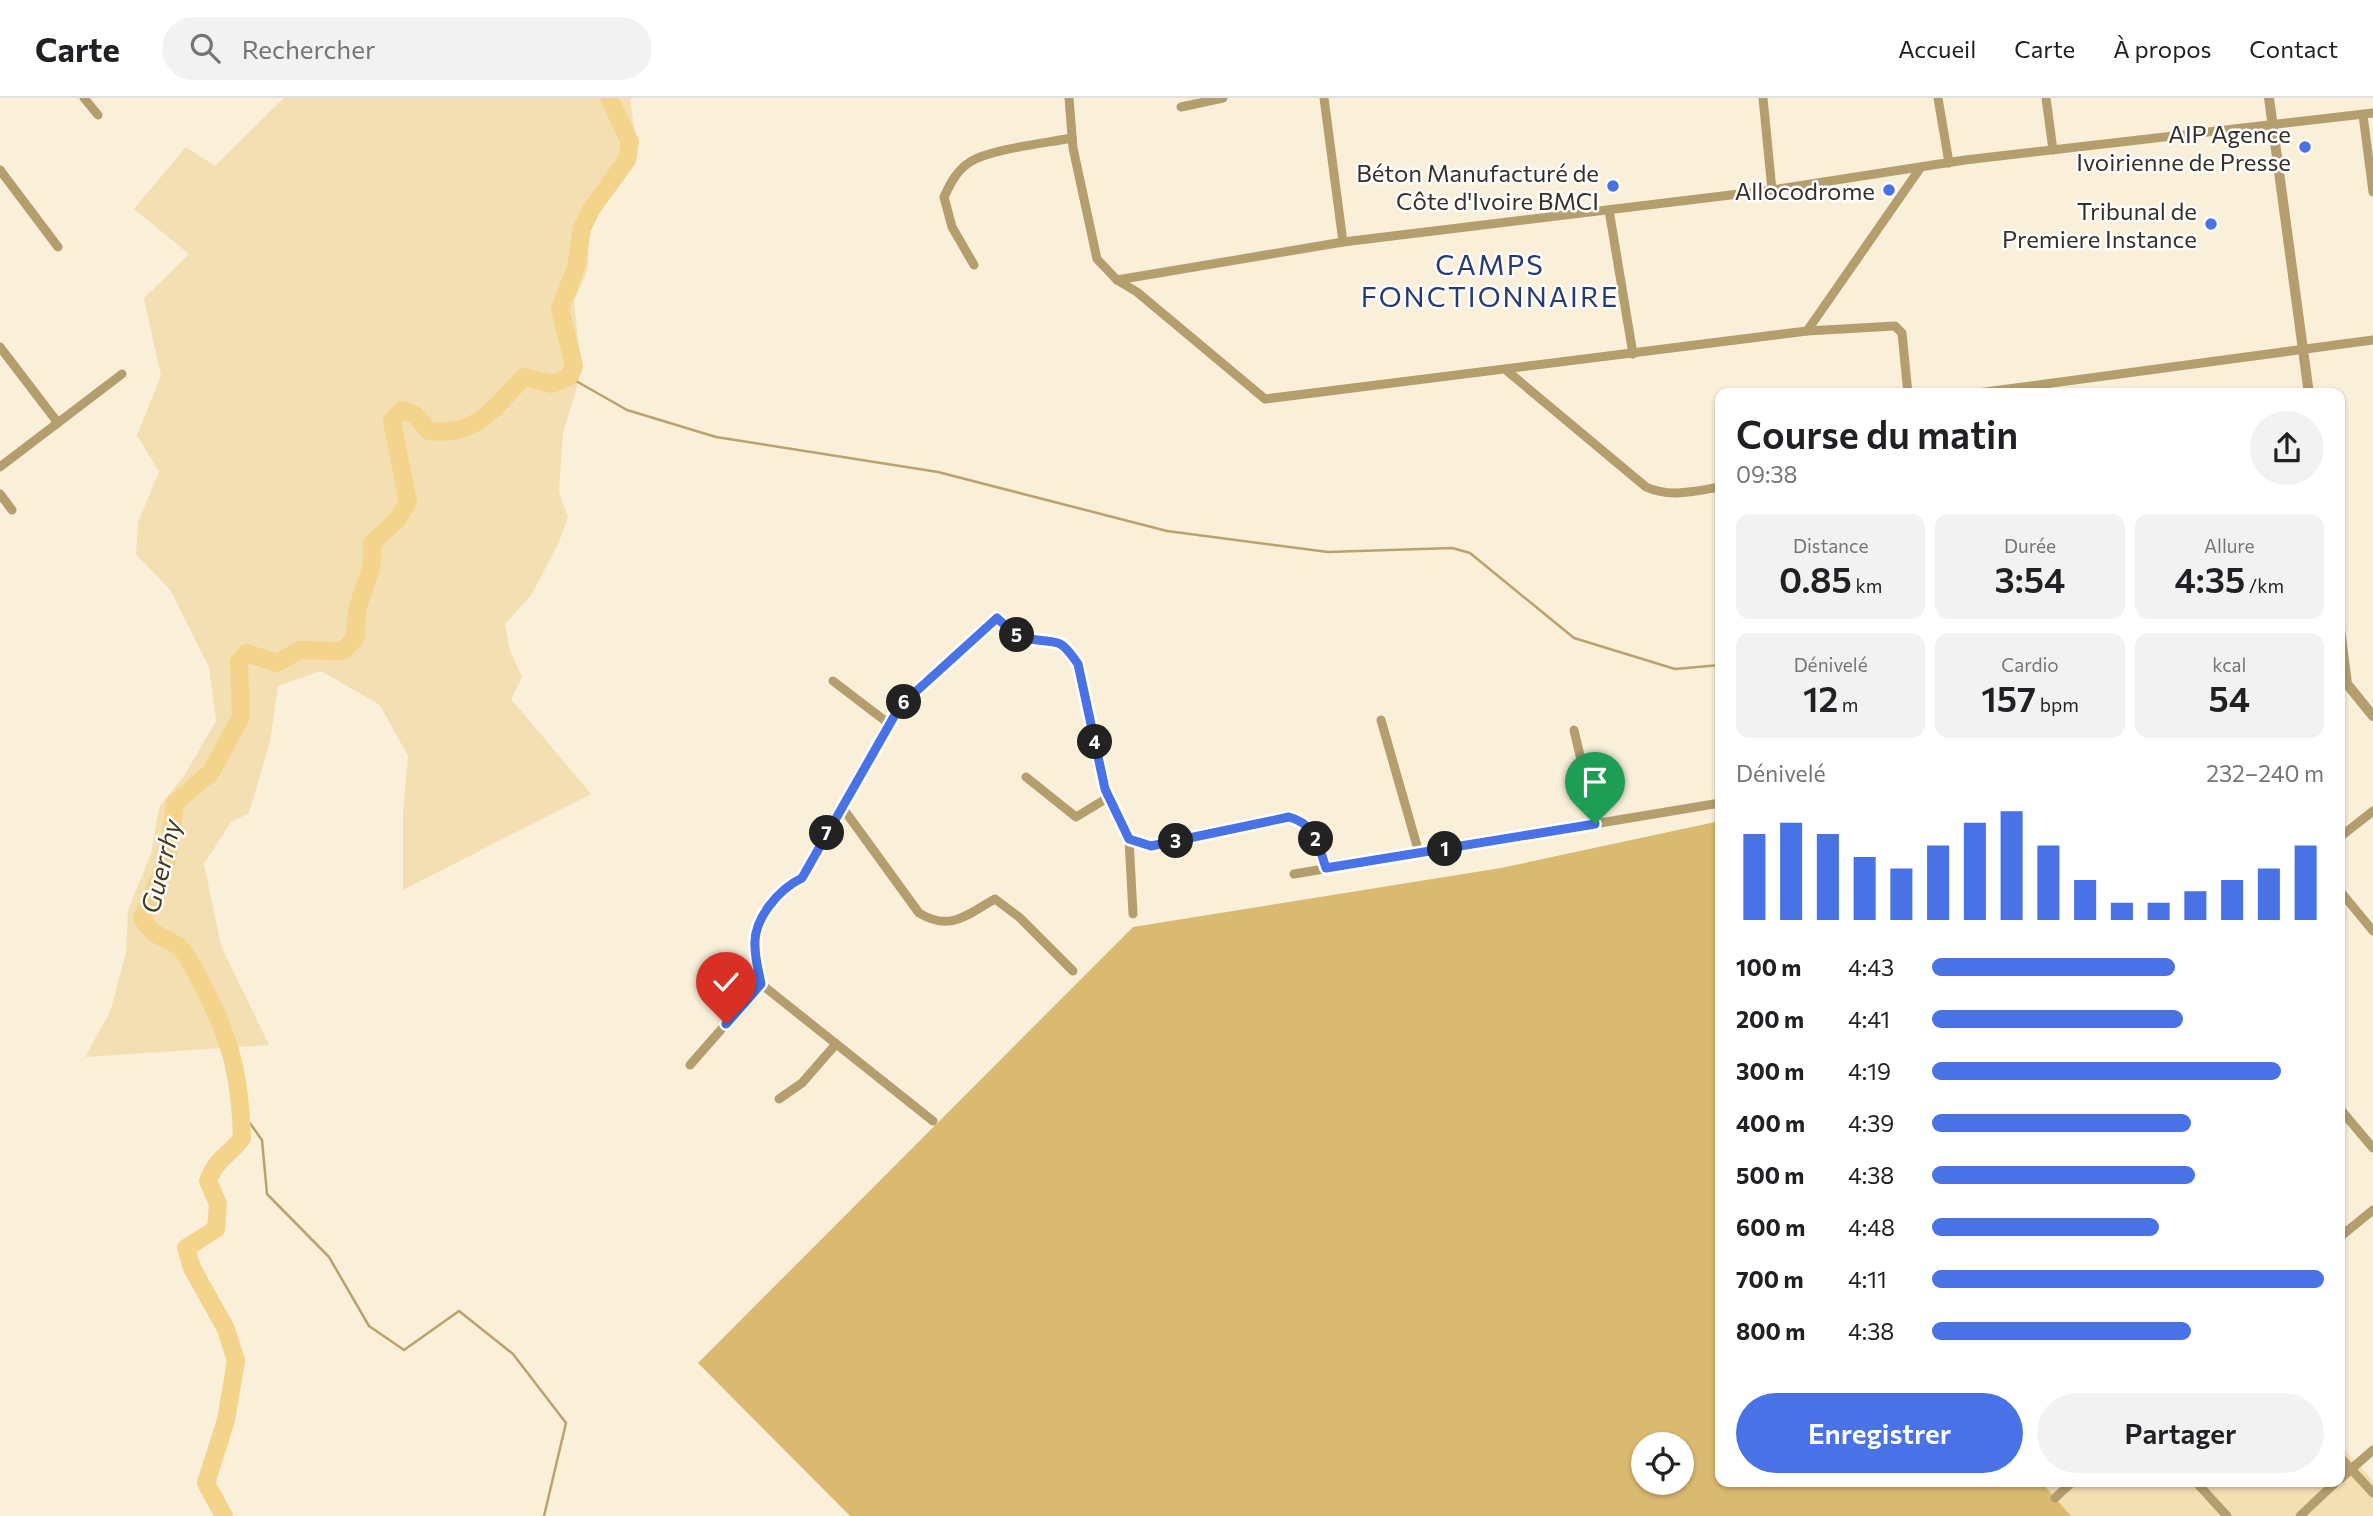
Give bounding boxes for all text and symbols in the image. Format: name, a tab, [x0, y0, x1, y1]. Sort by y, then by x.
search box	[162, 17, 652, 80]
text: Carte	[35, 28, 120, 69]
icon: search	[186, 29, 224, 67]
text: Rechercher	[242, 33, 375, 64]
text: Accueil	[1898, 34, 1976, 63]
text: Carte	[2014, 34, 2075, 63]
text: À propos	[2113, 34, 2211, 63]
text: Contact	[2249, 34, 2338, 63]
place label: AIP Agence Ivoirienne de Presse	[2076, 119, 2291, 176]
marker: AIP Agence Ivoirienne de Presse	[2297, 139, 2313, 155]
place label: Béton Manufacturé de Côte d'Ivoire BMCI	[1356, 158, 1599, 215]
place label: Allocodrome	[1735, 176, 1875, 205]
marker: Béton Manufacturé de Côte d'Ivoire BMCI	[1605, 178, 1621, 194]
marker: Allocodrome	[1881, 182, 1897, 198]
place label: Tribunal de Premiere Instance	[2002, 196, 2197, 253]
marker: Tribunal de Premiere Instance	[2203, 216, 2219, 232]
district label: CAMPS FONCTIONNAIRE	[1361, 247, 1619, 313]
text: Course du matin	[1736, 410, 2018, 457]
button: share	[2250, 411, 2324, 485]
text: 09:38	[1736, 460, 1797, 488]
text: Distance	[1793, 534, 1868, 557]
text: Durée	[2004, 534, 2056, 557]
text: Allure	[2204, 534, 2255, 557]
text: 0.85	[1779, 557, 1852, 600]
text: 3:54	[1995, 557, 2065, 600]
text: 4:35	[2174, 557, 2245, 600]
text: km	[1852, 574, 1882, 597]
text: /km	[2245, 574, 2284, 597]
pin: 5	[1000, 618, 1034, 652]
text: 5	[1011, 623, 1022, 646]
text: Dénivelé	[1794, 653, 1868, 676]
text: Cardio	[2001, 653, 2059, 676]
text: kcal	[2212, 653, 2246, 676]
text: 12	[1803, 676, 1838, 719]
text: 157	[1981, 676, 2036, 719]
text: 54	[2209, 676, 2250, 719]
pin: 6	[886, 684, 922, 720]
text: 6	[898, 690, 909, 713]
text: m	[1838, 693, 1858, 716]
text: bpm	[2036, 693, 2079, 716]
pin: 4	[1078, 724, 1112, 760]
text: 4	[1089, 730, 1100, 753]
pin	[1565, 752, 1625, 824]
text: Dénivelé	[1736, 759, 1826, 787]
text: 232–240 m	[2206, 759, 2324, 787]
icon: arrive	[1576, 763, 1614, 801]
water label: Guerrhy	[133, 814, 187, 916]
pin: 7	[810, 816, 844, 850]
text: 7	[821, 821, 832, 844]
pin: 2	[1298, 822, 1334, 856]
pin: 3	[1158, 824, 1194, 858]
text: 2	[1310, 827, 1321, 850]
text: 3	[1170, 829, 1181, 852]
pin: 1	[1428, 832, 1462, 866]
text: 1	[1440, 837, 1449, 860]
pin	[696, 952, 756, 1024]
text: 100 m	[1736, 953, 1801, 981]
text: 4:43	[1848, 953, 1894, 981]
icon: check	[707, 963, 745, 1001]
text: 200 m	[1736, 1005, 1804, 1033]
text: 4:41	[1848, 1005, 1890, 1033]
text: 300 m	[1736, 1057, 1804, 1085]
text: 4:19	[1848, 1057, 1891, 1085]
text: 400 m	[1736, 1109, 1805, 1137]
text: 4:39	[1848, 1109, 1894, 1137]
text: 500 m	[1736, 1161, 1804, 1189]
text: 4:38	[1848, 1161, 1894, 1189]
text: 600 m	[1736, 1213, 1805, 1241]
text: 4:48	[1848, 1213, 1895, 1241]
text: 700 m	[1736, 1265, 1804, 1293]
text: 4:11	[1848, 1265, 1887, 1293]
text: 800 m	[1736, 1317, 1805, 1345]
text: 4:38	[1848, 1317, 1894, 1345]
button: Enregistrer	[1736, 1393, 2023, 1473]
button: Partager	[2037, 1393, 2324, 1473]
map controls	[1631, 1432, 1694, 1495]
button: locate	[1631, 1432, 1694, 1495]

